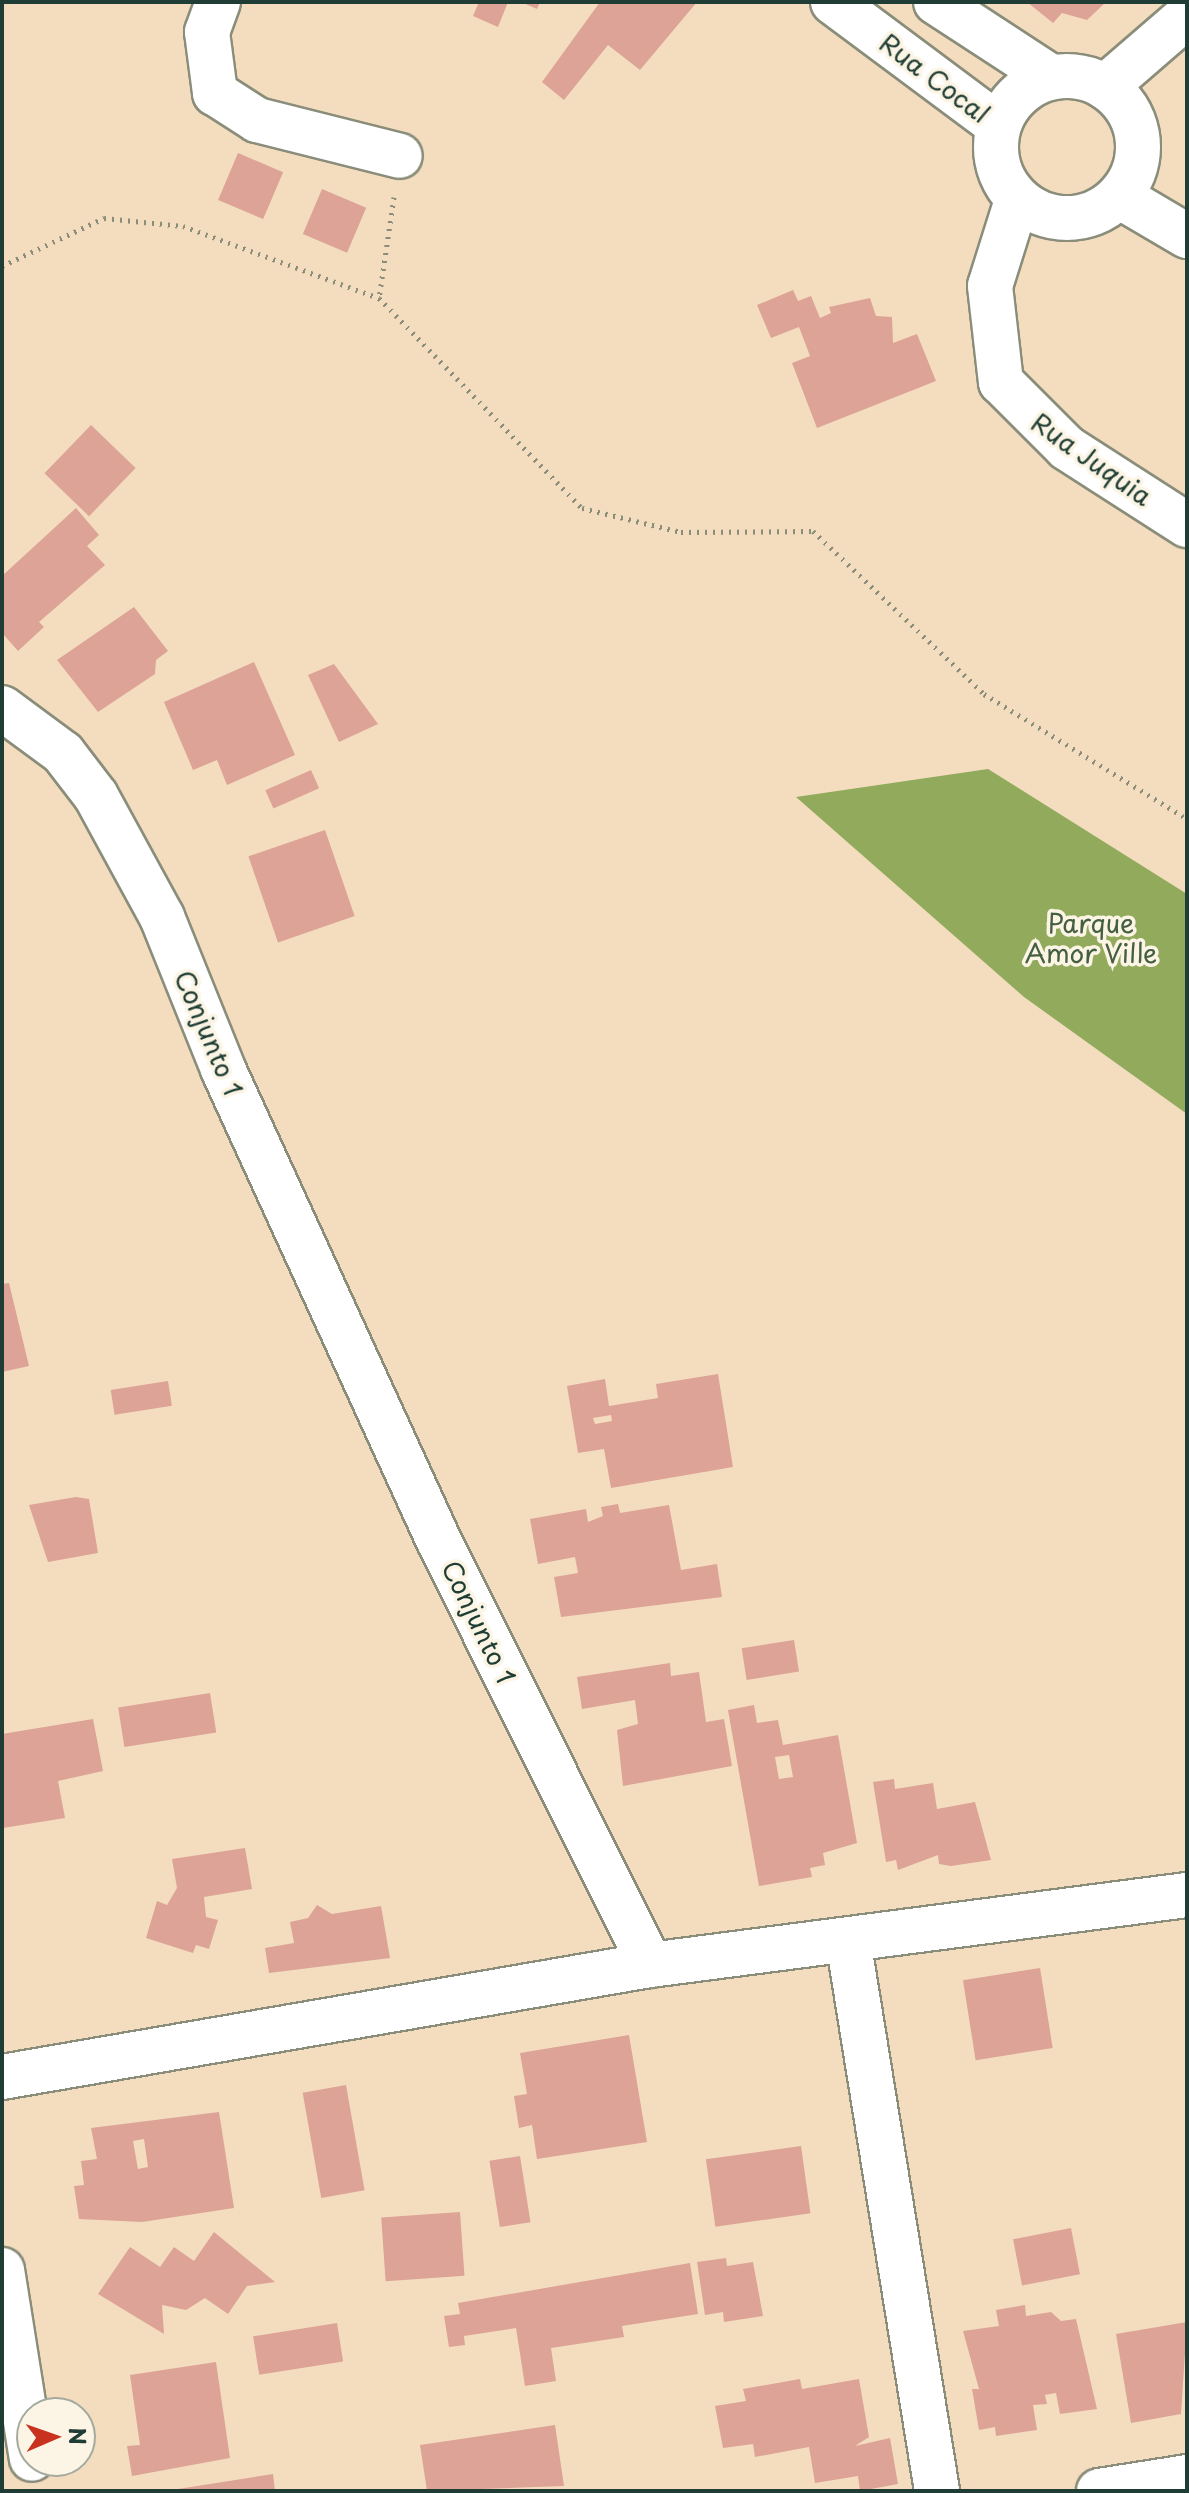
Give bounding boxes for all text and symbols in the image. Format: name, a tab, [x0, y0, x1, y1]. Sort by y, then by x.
street label: Rua Cocal	[874, 27, 996, 129]
street label: Rua Juquia	[1025, 406, 1159, 512]
park label: Parque Amor Ville	[1025, 907, 1157, 968]
street label: Conjunto 1	[169, 965, 249, 1101]
street label: Conjunto 1	[436, 1555, 522, 1689]
north arrow	[16, 2397, 96, 2477]
text: N	[62, 2427, 95, 2446]

